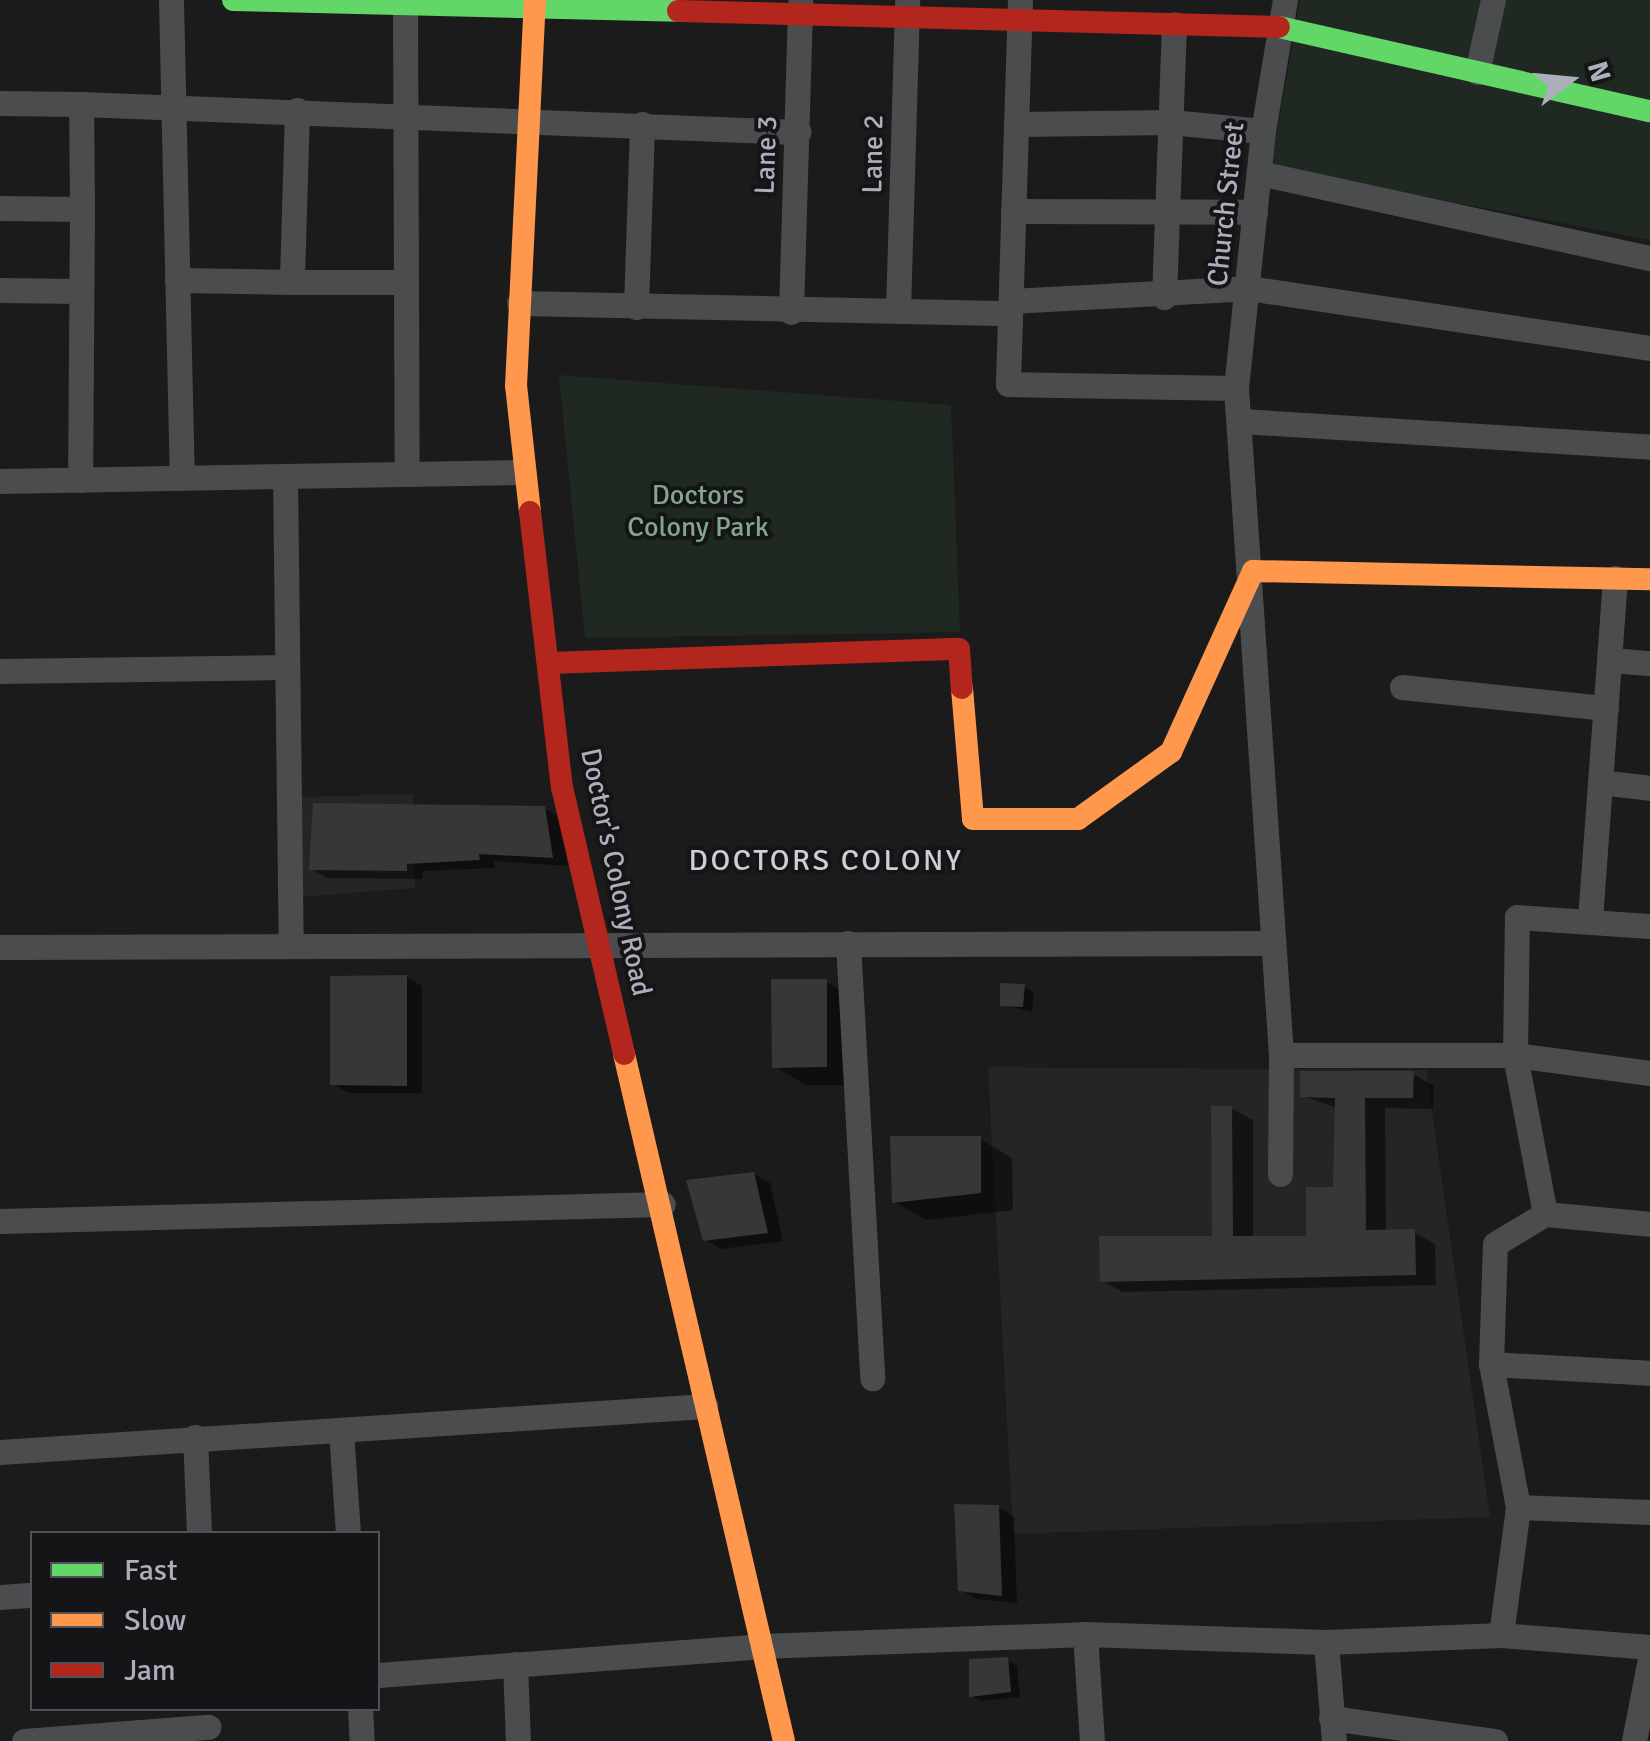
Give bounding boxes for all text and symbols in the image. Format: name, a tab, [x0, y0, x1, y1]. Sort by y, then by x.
north arrow	[1520, 30, 1620, 130]
text: N	[1580, 58, 1618, 86]
street label: Lane 2	[856, 114, 890, 194]
street label: Lane 3	[748, 115, 784, 195]
street label: Church Street	[1201, 120, 1251, 288]
park label: Doctors Colony Park	[627, 478, 769, 544]
street label: Doctor's Colony Road	[573, 745, 659, 999]
district label: DOCTORS COLONY	[689, 843, 963, 879]
legend	[30, 1531, 380, 1711]
text: Fast	[124, 1552, 177, 1589]
text: Slow	[124, 1602, 186, 1639]
text: Jam	[124, 1652, 176, 1689]

